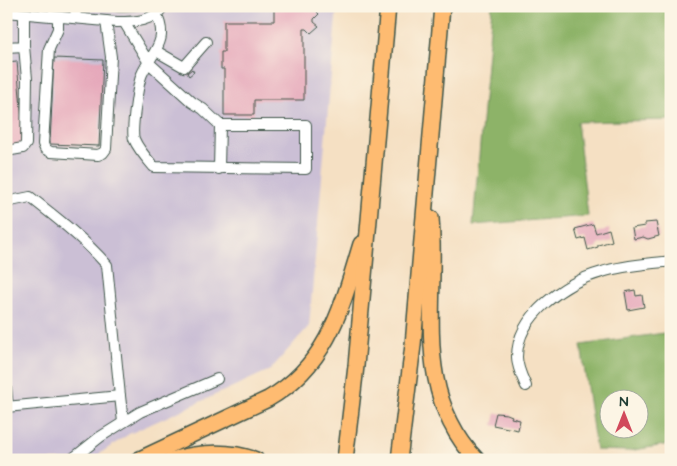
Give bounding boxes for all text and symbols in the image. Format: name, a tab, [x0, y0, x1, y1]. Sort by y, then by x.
north arrow	[600, 388, 650, 438]
text: N	[620, 392, 629, 412]

